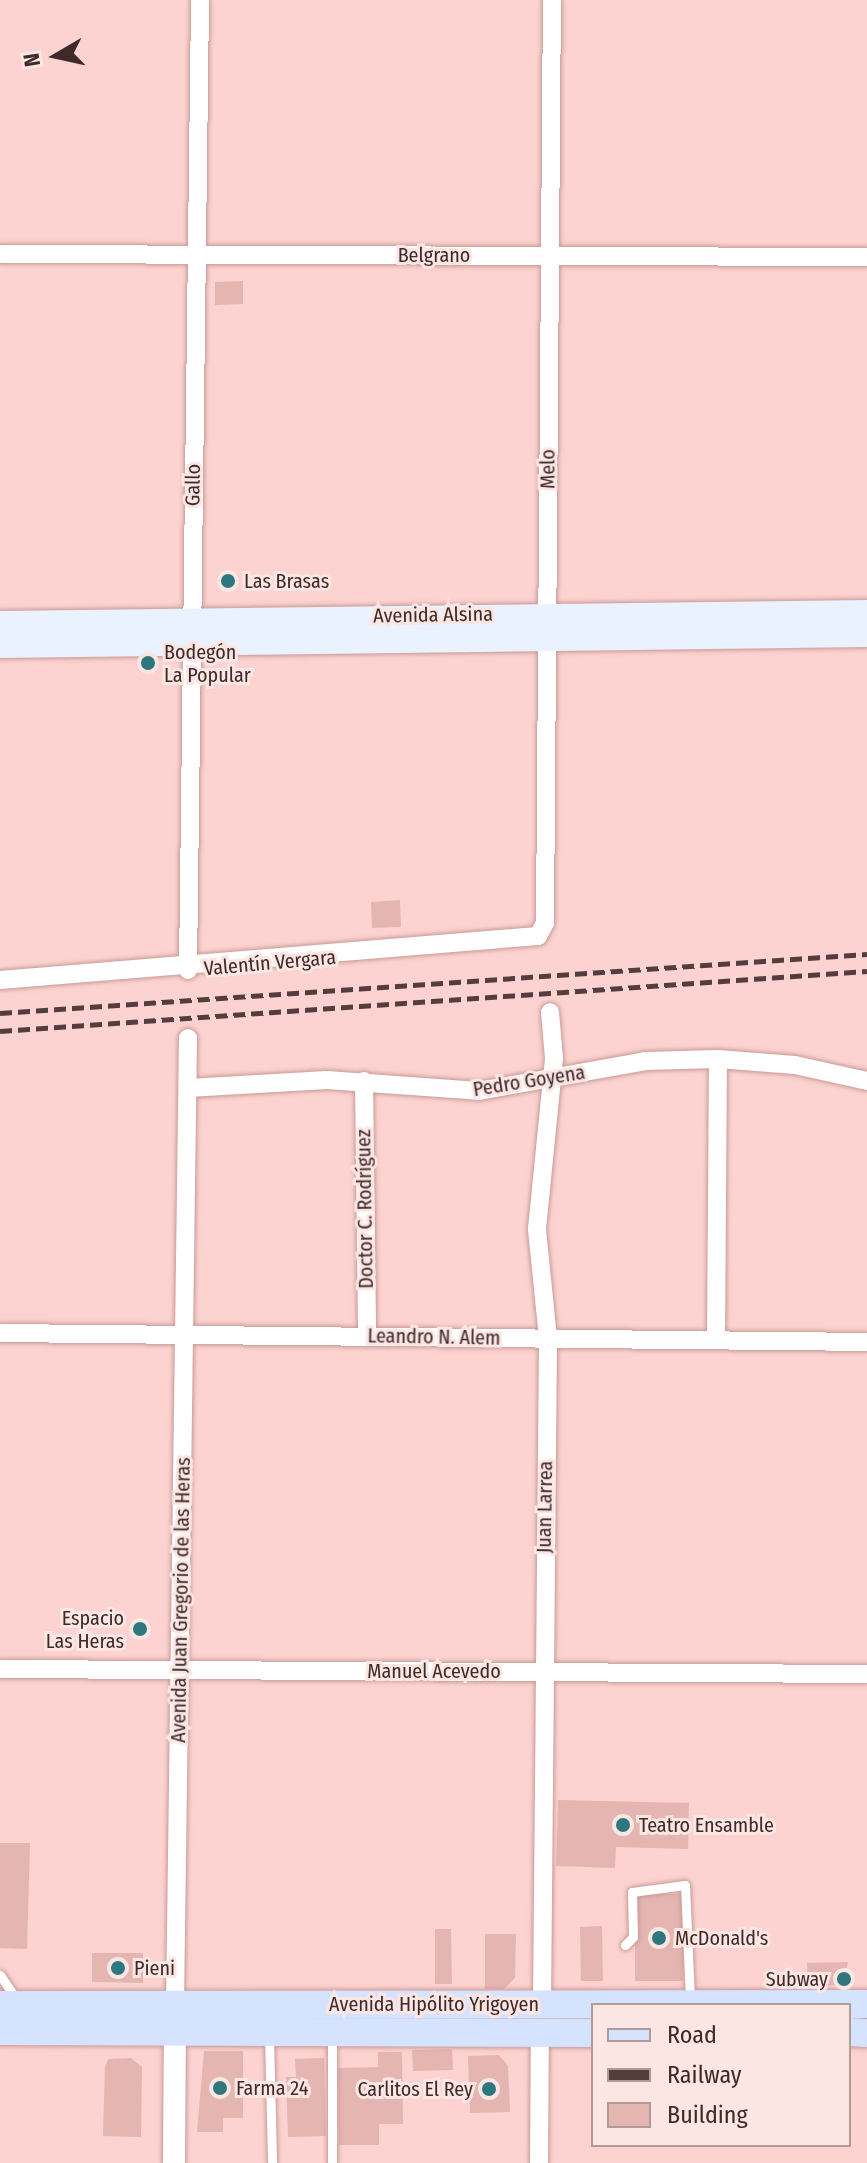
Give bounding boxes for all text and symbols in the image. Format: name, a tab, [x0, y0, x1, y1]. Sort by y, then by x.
north arrow	[16, 16, 96, 96]
text: N	[17, 51, 46, 68]
street label: Belgrano	[398, 243, 470, 267]
street label: Melo	[536, 449, 560, 489]
street label: Gallo	[181, 464, 205, 506]
place label: Las Brasas	[244, 569, 329, 593]
marker: Las Brasas	[219, 572, 237, 590]
street label: Avenida Alsina	[373, 602, 493, 628]
place label: Bodegón La Popular	[164, 640, 251, 687]
marker: Bodegón La Popular	[139, 654, 157, 672]
street label: Valentín Vergara	[203, 945, 337, 981]
street label: Pedro Goyena	[471, 1060, 587, 1102]
street label: Doctor C. Rodríguez	[352, 1129, 378, 1289]
street label: Leandro N. Alem	[367, 1324, 501, 1350]
street label: Avenida Juan Gregorio de las Heras	[167, 1457, 195, 1743]
street label: Juan Larrea	[532, 1461, 558, 1553]
place label: Espacio Las Heras	[46, 1606, 124, 1653]
marker: Espacio Las Heras	[131, 1620, 149, 1638]
street label: Manuel Acevedo	[367, 1659, 501, 1683]
place label: Teatro Ensamble	[639, 1813, 774, 1837]
marker: Teatro Ensamble	[614, 1816, 632, 1834]
place label: McDonald's	[675, 1926, 768, 1950]
marker: McDonald's	[650, 1929, 668, 1947]
place label: Pieni	[134, 1956, 175, 1980]
marker: Pieni	[109, 1959, 127, 1977]
place label: Subway	[766, 1967, 828, 1991]
marker: Subway	[835, 1970, 853, 1988]
street label: Avenida Hipólito Yrigoyen	[329, 1992, 539, 2016]
legend	[591, 2003, 851, 2147]
text: Road	[667, 2021, 717, 2049]
text: Railway	[667, 2061, 742, 2089]
place label: Farma 24	[236, 2076, 308, 2100]
place label: Carlitos El Rey	[357, 2077, 473, 2101]
marker: Farma 24	[211, 2079, 229, 2097]
marker: Carlitos El Rey	[480, 2080, 498, 2098]
text: Building	[667, 2101, 748, 2129]

